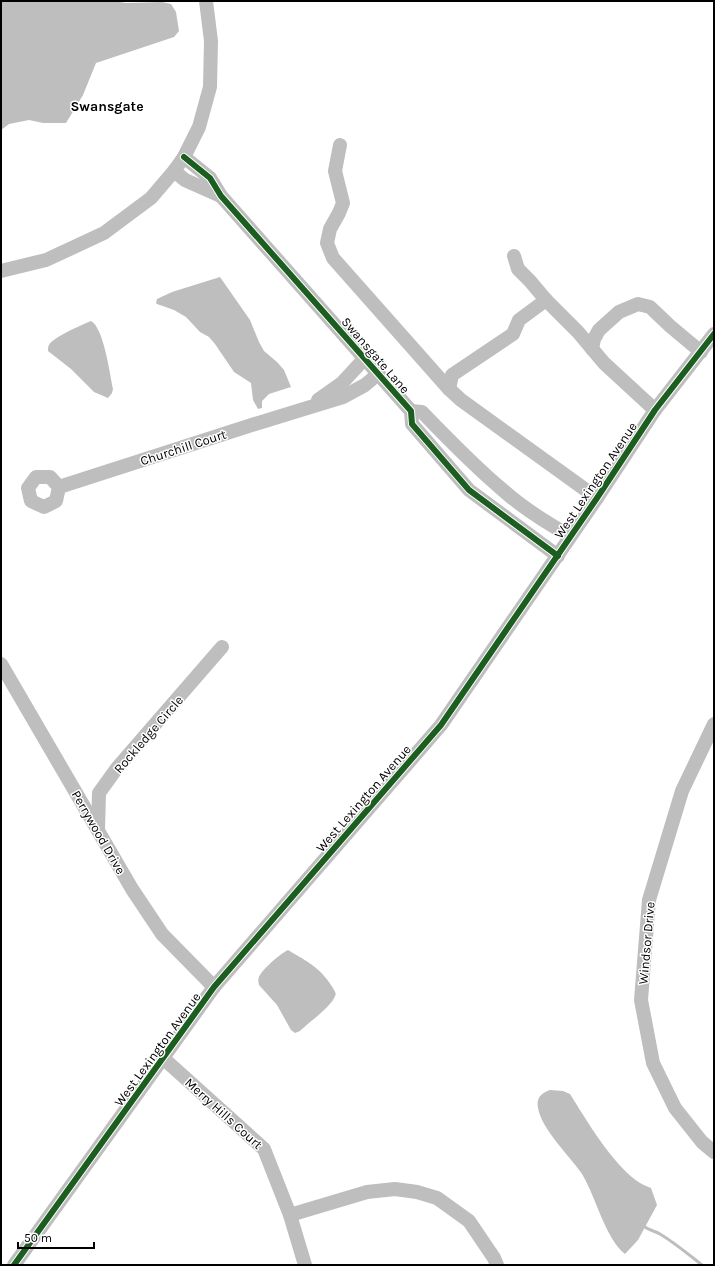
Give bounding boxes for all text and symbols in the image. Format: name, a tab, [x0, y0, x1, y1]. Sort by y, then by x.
district label: Swansgate	[70, 98, 144, 115]
street label: Swansgate Lane	[338, 314, 413, 397]
street label: West Lexington Avenue	[551, 419, 640, 541]
street label: Churchill Court	[138, 426, 228, 468]
street label: Rockledge Circle	[111, 692, 186, 776]
street label: West Lexington Avenue	[313, 742, 414, 855]
street label: Perrywood Drive	[69, 788, 129, 877]
street label: Windsor Drive	[635, 901, 658, 985]
street label: West Lexington Avenue	[111, 989, 204, 1109]
street label: Merry Hills Court	[182, 1075, 265, 1152]
scale bar	[18, 1224, 94, 1250]
text: 50 m	[24, 1231, 52, 1245]

